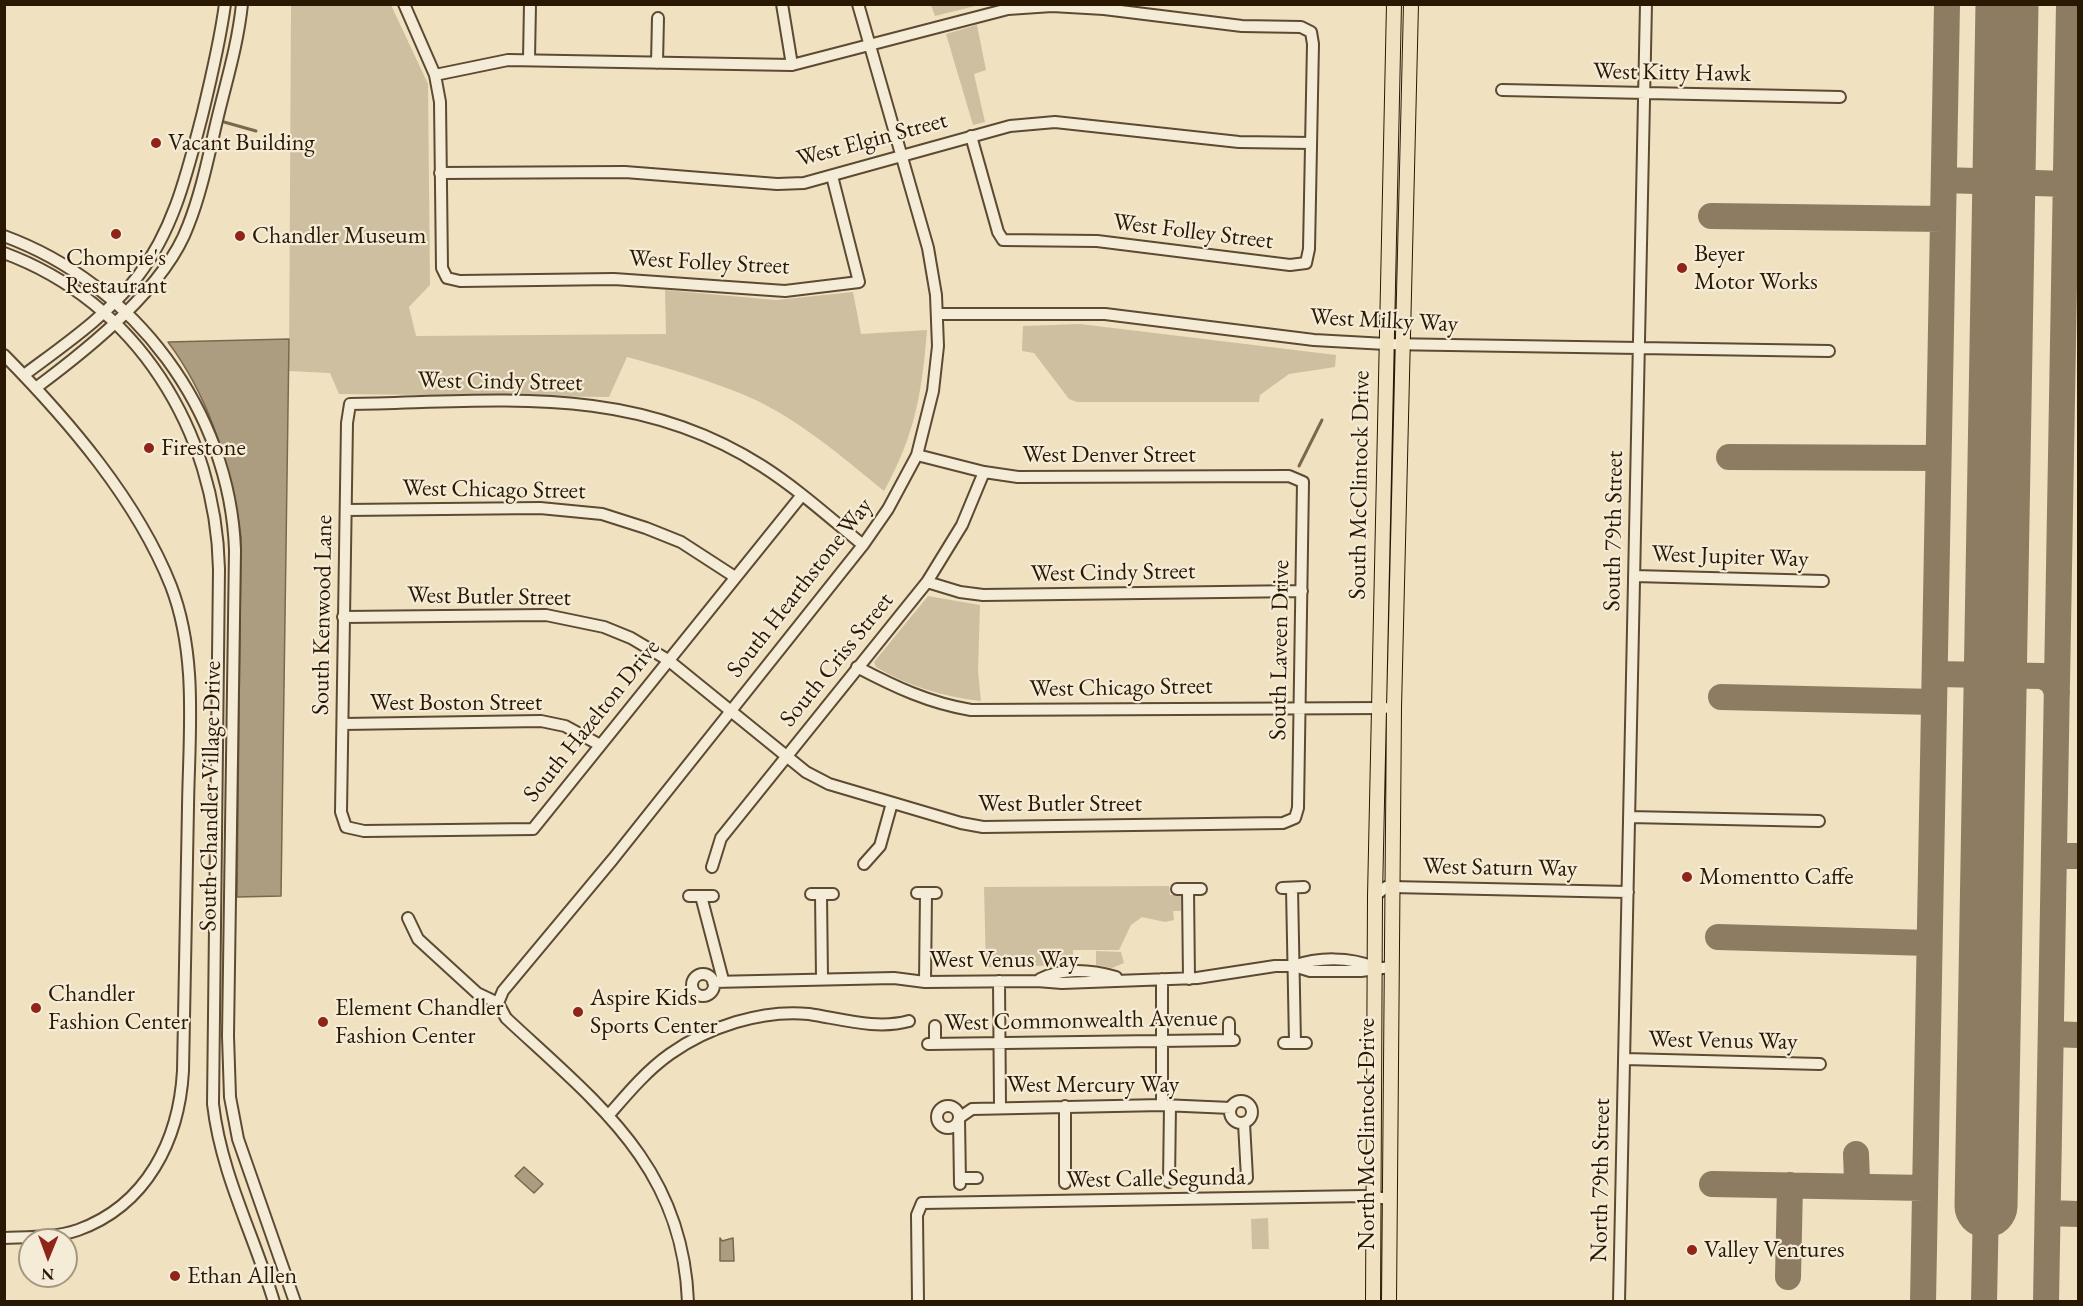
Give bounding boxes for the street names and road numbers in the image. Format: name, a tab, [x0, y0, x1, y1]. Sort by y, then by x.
street label: West Kitty Hawk	[1593, 57, 1751, 89]
street label: West Elgin Street	[793, 106, 951, 174]
street label: West Folley Street	[1111, 208, 1275, 256]
street label: West Folley Street	[628, 244, 790, 282]
street label: West Milky Way	[1309, 303, 1459, 339]
street label: West Cindy Street	[417, 366, 583, 398]
street label: South McClintock Drive	[1344, 370, 1376, 600]
street label: West Denver Street	[1022, 441, 1196, 469]
street label: South 79th Street	[1598, 450, 1630, 612]
street label: West Chicago Street	[402, 474, 586, 506]
street label: South Hearthstone Way	[721, 492, 879, 684]
street label: South Kenwood Lane	[307, 515, 339, 715]
street label: West Jupiter Way	[1651, 540, 1809, 574]
street label: West Cindy Street	[1030, 557, 1196, 589]
street label: South Laveen Drive	[1264, 559, 1296, 741]
street label: West Butler Street	[407, 581, 571, 613]
street label: South Criss Street	[774, 587, 900, 733]
street label: South Hazelton Drive	[517, 634, 667, 808]
street label: South Chandler Village Drive	[194, 660, 228, 932]
street label: West Chicago Street	[1029, 672, 1213, 704]
street label: West Boston Street	[370, 689, 542, 717]
street label: West Butler Street	[978, 790, 1142, 818]
street label: West Saturn Way	[1422, 852, 1578, 884]
street label: West Venus Way	[929, 946, 1079, 974]
street label: West Commonwealth Avenue	[944, 1004, 1218, 1038]
street label: North McClintock Drive	[1353, 1018, 1381, 1250]
street label: West Venus Way	[1648, 1025, 1798, 1057]
street label: West Mercury Way	[1007, 1071, 1179, 1099]
street label: North 79th Street	[1585, 1098, 1617, 1262]
street label: West Calle Segunda	[1066, 1163, 1246, 1195]

